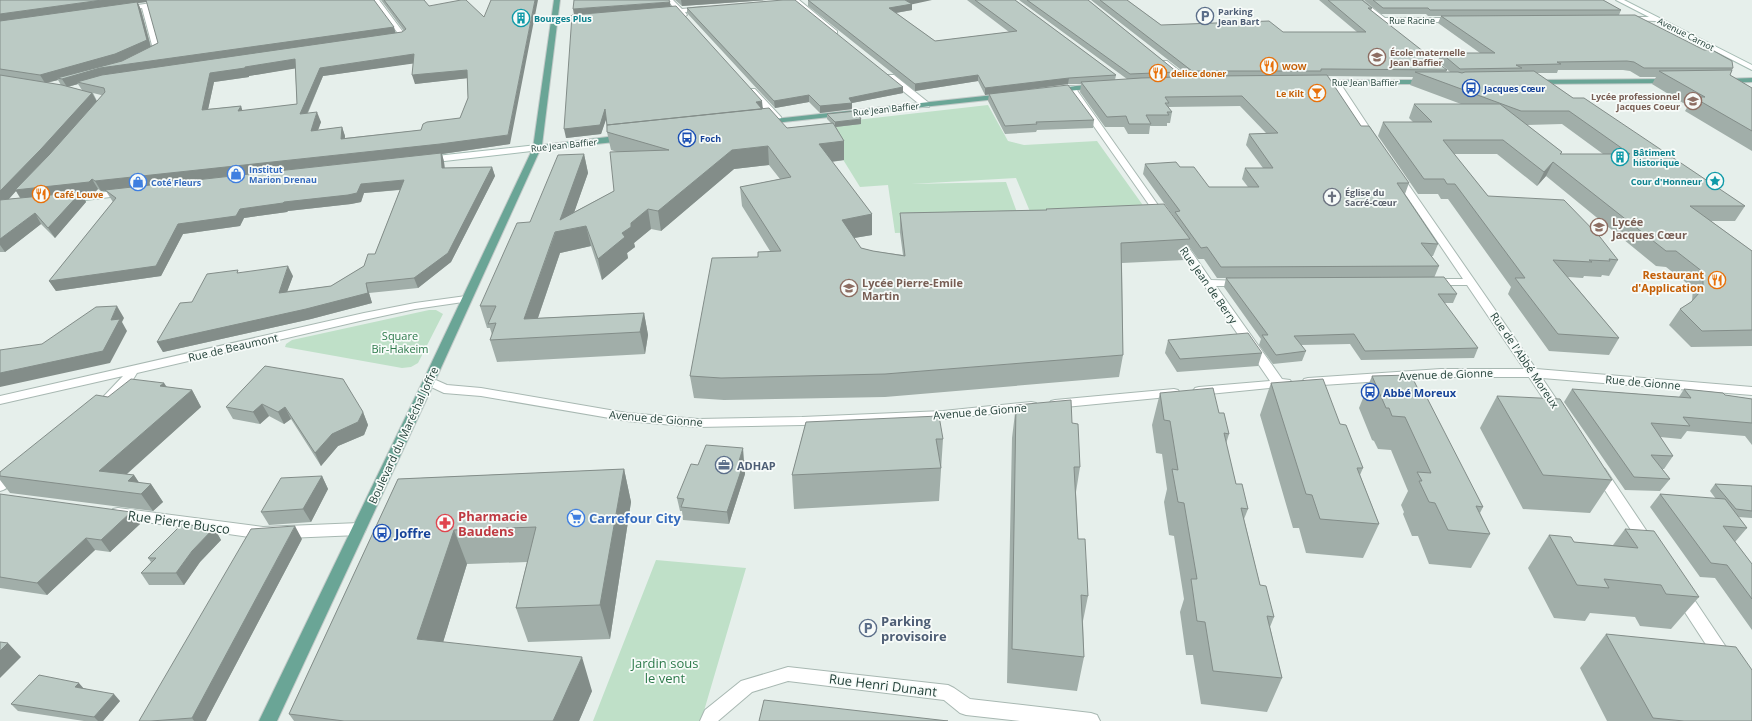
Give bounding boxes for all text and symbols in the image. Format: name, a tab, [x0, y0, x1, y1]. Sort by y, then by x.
place label: Parking Jean Bart	[1217, 5, 1260, 28]
parking icon: Parking Jean Bart	[1195, 6, 1215, 26]
building icon: Bourges Plus	[511, 8, 531, 28]
place label: Bourges Plus	[534, 12, 592, 25]
street label: Rue Racine	[1389, 14, 1435, 27]
street label: Avenue Carnot	[1655, 14, 1717, 54]
place label: École maternelle Jean Baffier	[1389, 46, 1465, 69]
school or university icon: École maternelle Jean Baffier	[1367, 47, 1387, 67]
restaurant icon: WOW	[1259, 56, 1279, 76]
place label: WOW	[1282, 60, 1307, 73]
restaurant icon: delice doner	[1148, 63, 1168, 83]
place label: delice doner	[1171, 67, 1226, 80]
street label: Rue Jean Baffier	[1332, 76, 1399, 89]
bus stop icon: Jacques Cœur	[1461, 78, 1481, 98]
place label: Jacques Cœur	[1483, 82, 1545, 95]
bar icon: Le Kilt	[1307, 83, 1327, 103]
place label: Le Kilt	[1276, 87, 1304, 100]
place label: Lycée professionnel Jacques Coeur	[1591, 90, 1680, 113]
school or university icon: Lycée professionnel Jacques Coeur	[1683, 91, 1703, 111]
street label: Rue Jean Baffier	[852, 99, 920, 119]
bus stop icon: Foch	[677, 128, 697, 148]
place label: Foch	[700, 132, 721, 145]
street label: Rue Jean Baffier	[530, 135, 598, 155]
place label: Bâtiment historique	[1633, 146, 1679, 169]
building icon: Bâtiment historique	[1610, 147, 1630, 167]
place label: Institut Marion Drenau	[249, 163, 317, 186]
shop icon: Institut Marion Drenau	[226, 164, 246, 184]
place icon: Cour d'Honneur	[1705, 171, 1725, 191]
shop icon: Coté Fleurs	[128, 172, 148, 192]
place label: Cour d'Honneur	[1631, 175, 1702, 188]
place label: Coté Fleurs	[151, 176, 202, 189]
restaurant icon: Café Louve	[31, 184, 51, 204]
place label: Église du Sacré-Cœur	[1345, 186, 1397, 209]
church icon: Église du Sacré-Cœur	[1322, 187, 1342, 207]
place label: Café Louve	[54, 188, 103, 201]
place label: Lycée Jacques Cœur	[1611, 214, 1687, 242]
school or university icon: Lycée Jacques Cœur	[1589, 217, 1609, 237]
street label: Rue Jean de Berry	[1177, 243, 1242, 327]
place label: Restaurant d'Application	[1631, 267, 1704, 295]
restaurant icon: Restaurant d'Application	[1707, 270, 1727, 290]
place label: Lycée Pierre-Emile Martin	[862, 275, 963, 303]
school or university icon: Lycée Pierre-Emile Martin	[839, 278, 859, 298]
street label: Rue de l'Abbé Moreux	[1487, 309, 1563, 411]
park label: Square Bir-Hakeim	[371, 328, 429, 356]
street label: Rue de Beaumont	[187, 329, 280, 365]
street label: Boulevard du Maréchal Joffre	[365, 364, 441, 506]
street label: Avenue de Gionne	[1399, 365, 1493, 383]
street label: Rue de Gionne	[1605, 371, 1681, 393]
bus stop icon: Abbé Moreux	[1360, 382, 1380, 402]
place label: Abbé Moreux	[1383, 385, 1457, 400]
street label: Avenue de Gionne	[933, 399, 1027, 423]
street label: Avenue de Gionne	[609, 406, 703, 430]
office icon: ADHAP	[714, 455, 734, 475]
place label: ADHAP	[737, 458, 776, 473]
street label: Rue Pierre Busco	[127, 506, 231, 538]
place label: Pharmacie Baudens	[458, 507, 528, 540]
supermarket icon: Carrefour City	[566, 508, 586, 528]
place label: Carrefour City	[589, 509, 681, 527]
pharmacy icon: Pharmacie Baudens	[435, 513, 455, 533]
bus stop icon: Joffre	[372, 523, 392, 543]
place label: Joffre	[394, 524, 431, 542]
place label: Parking provisoire	[881, 612, 947, 645]
parking icon: Parking provisoire	[858, 618, 878, 638]
park label: Jardin sous le vent	[630, 654, 698, 687]
street label: Rue Henri Dunant	[828, 669, 938, 701]

